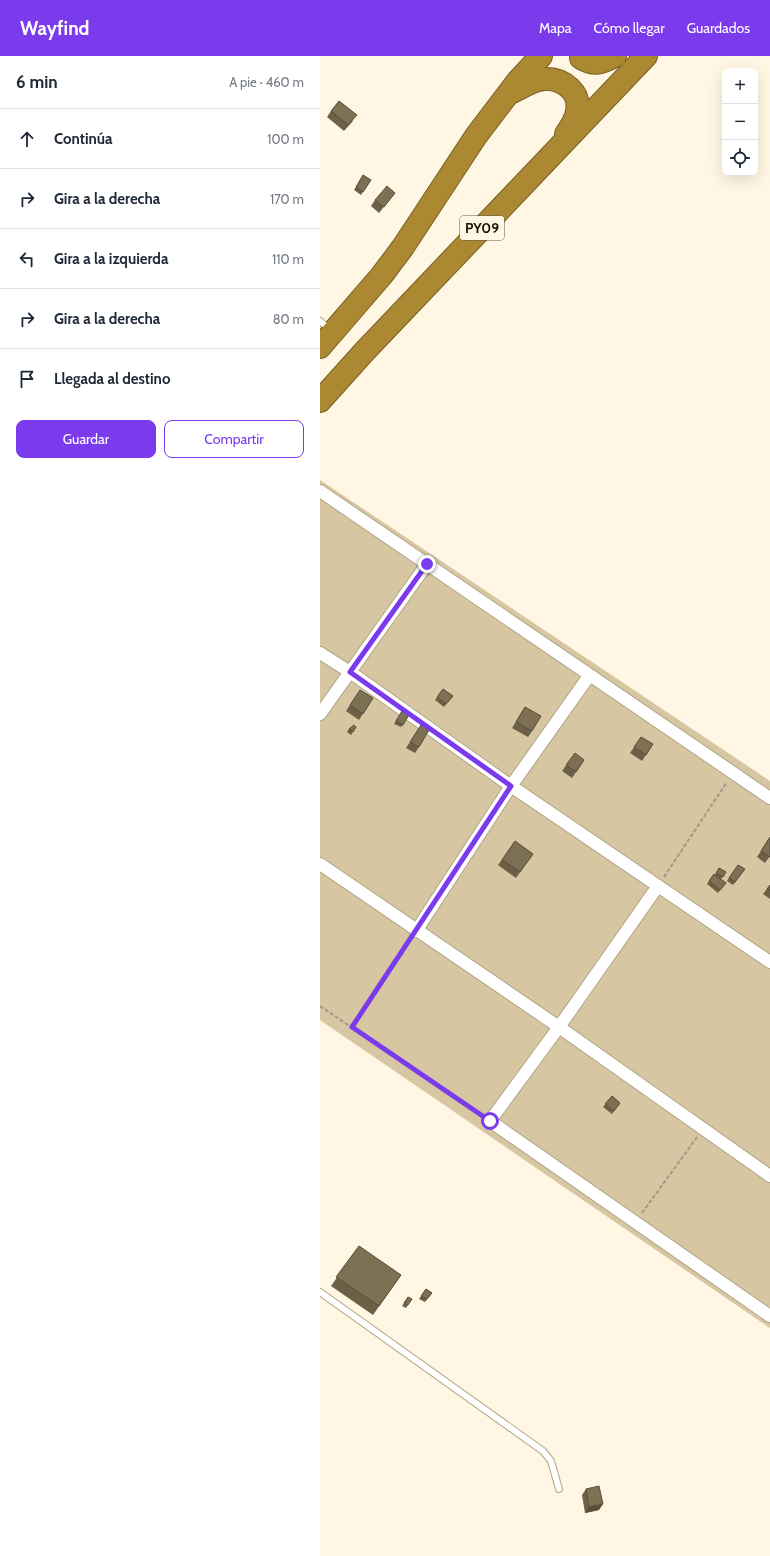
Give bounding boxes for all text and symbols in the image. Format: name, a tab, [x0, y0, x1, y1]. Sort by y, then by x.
text: Wayfind	[20, 17, 89, 40]
text: Mapa	[539, 19, 572, 37]
text: Cómo llegar	[594, 19, 665, 37]
text: Guardados	[687, 19, 750, 37]
map controls	[722, 68, 758, 176]
button: +	[722, 68, 758, 104]
text: 6 min	[16, 72, 58, 92]
text: A pie · 460 m	[229, 74, 304, 90]
button: −	[722, 104, 758, 140]
icon: ahead	[16, 128, 38, 150]
text: Continúa	[54, 130, 112, 148]
text: 100 m	[267, 131, 304, 147]
button: locate	[722, 140, 758, 176]
icon: right	[16, 188, 38, 210]
text: Gira a la derecha	[54, 190, 160, 208]
text: 170 m	[270, 191, 304, 207]
road number: PY09	[460, 216, 504, 240]
icon: left	[16, 248, 38, 270]
text: Gira a la izquierda	[54, 250, 168, 268]
text: 110 m	[272, 251, 304, 267]
icon: right	[16, 308, 38, 330]
text: Gira a la derecha	[54, 310, 160, 328]
text: 80 m	[273, 311, 304, 327]
icon: arrive	[16, 368, 38, 390]
text: Llegada al destino	[54, 370, 170, 388]
button: Guardar	[16, 420, 156, 458]
button: Compartir	[164, 420, 304, 458]
route end	[418, 555, 436, 573]
route start	[481, 1112, 499, 1130]

